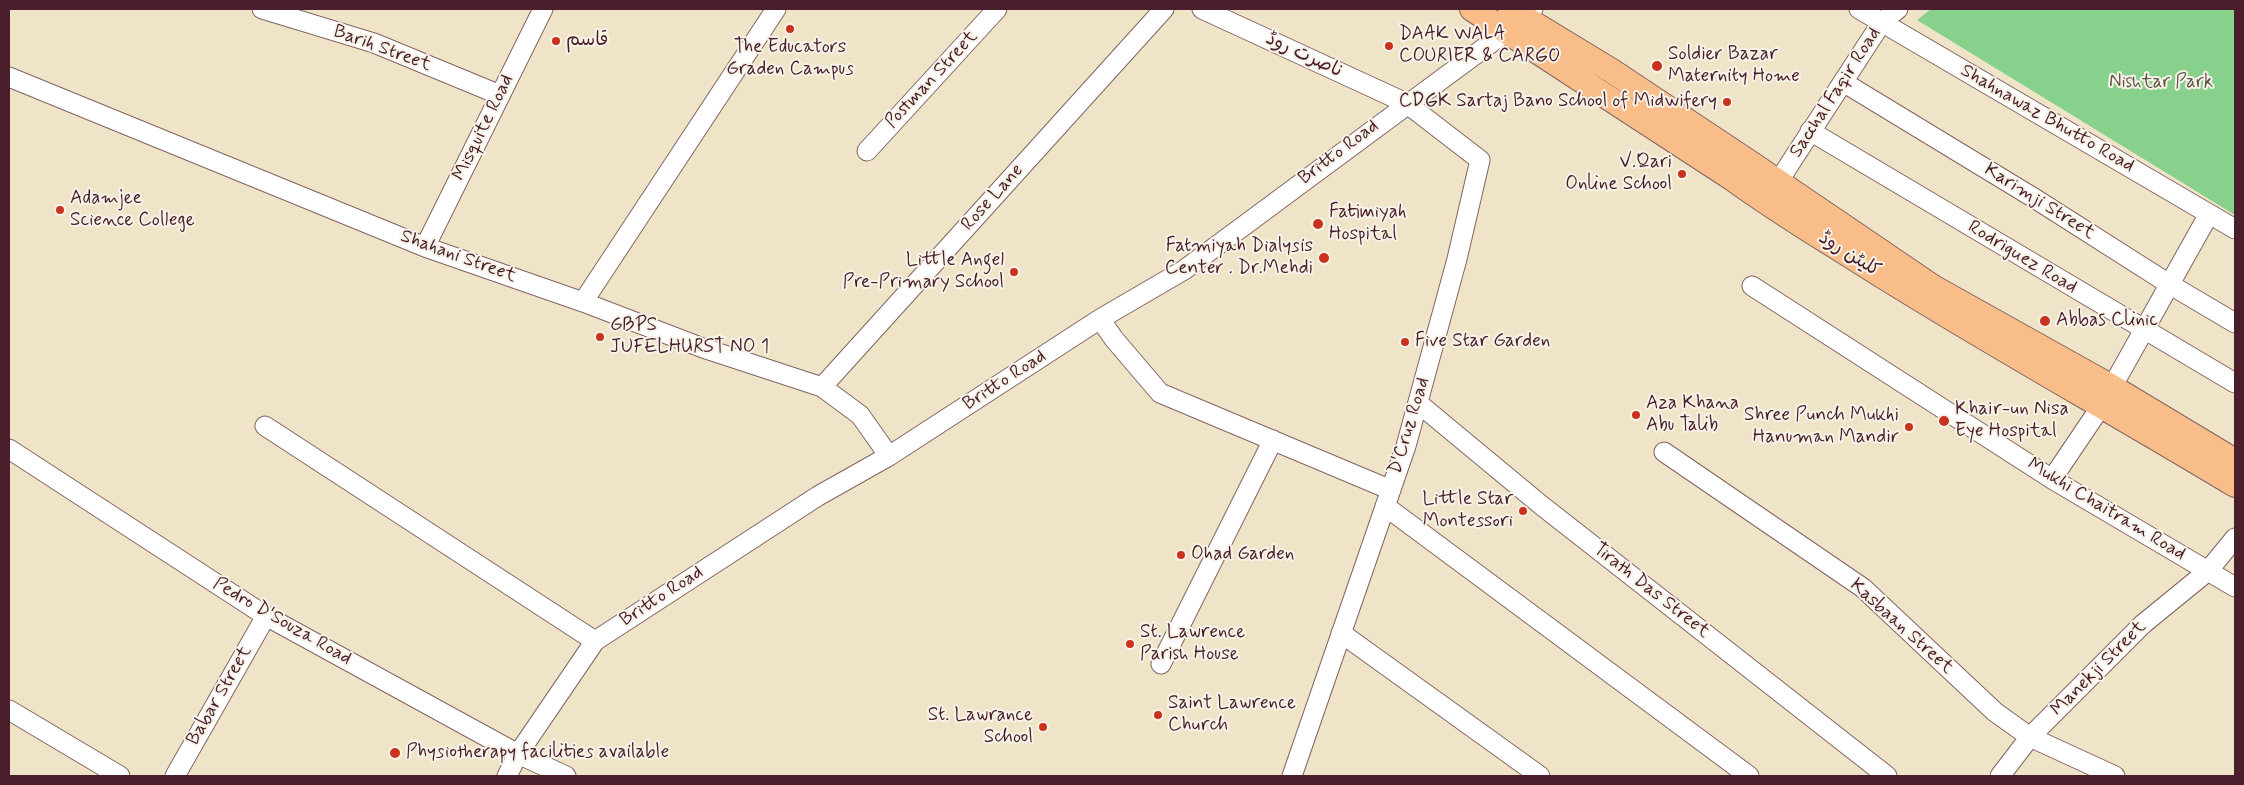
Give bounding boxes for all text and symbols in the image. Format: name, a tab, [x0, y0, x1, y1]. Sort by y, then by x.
street label: Barih Street	[330, 21, 434, 77]
marker: The Educators Graden Campus	[784, 23, 796, 35]
place label: DAAK WALA COURIER & CARGO	[1399, 24, 1560, 68]
street label: Sacchal Faqir Road	[1785, 24, 1887, 162]
street label: Postman Street	[881, 26, 983, 134]
street label: ناصرت روڈ	[1262, 28, 1346, 84]
place label: قاسم	[566, 30, 608, 52]
marker: قاسم	[550, 35, 562, 47]
place label: The Educators Graden Campus	[726, 37, 854, 81]
marker: DAAK WALA COURIER & CARGO	[1383, 40, 1395, 52]
place label: Soldier Bazar Maternity Home	[1668, 44, 1800, 88]
marker: Soldier Bazar Maternity Home	[1650, 59, 1664, 73]
street label: Shahnawaz Bhutto Road	[1956, 60, 2138, 178]
street label: Misquite Road	[449, 71, 519, 185]
park label: Nishtar Park	[2109, 72, 2213, 94]
place label: CDGK Sartaj Bano School of Midwifery	[1399, 91, 1717, 113]
marker: CDGK Sartaj Bano School of Midwifery	[1721, 96, 1733, 108]
street label: Britto Road	[1294, 115, 1384, 191]
place label: V.Qari Online School	[1565, 152, 1672, 196]
street label: Karimji Street	[1979, 159, 2099, 245]
street label: Rose Lane	[957, 160, 1029, 236]
marker: V.Qari Online School	[1676, 168, 1688, 180]
place label: Adamjee Science College	[70, 188, 195, 232]
place label: Fatimiyah Hospital	[1329, 202, 1407, 246]
marker: Adamjee Science College	[54, 204, 66, 216]
street label: Rodriguez Road	[1963, 216, 2081, 300]
marker: Fatimiyah Hospital	[1311, 217, 1325, 231]
street label: Shahani Street	[397, 226, 519, 288]
street label: کلیٹن روڈ	[1814, 227, 1884, 283]
place label: Fatmiyah Dialysis Center . Dr.Mehdi	[1165, 236, 1313, 280]
place label: Little Angel Pre-Primary School	[843, 250, 1004, 294]
marker: Fatmiyah Dialysis Center . Dr.Mehdi	[1317, 251, 1331, 265]
marker: Little Angel Pre-Primary School	[1008, 266, 1020, 278]
place label: Abbas Clinic	[2056, 310, 2158, 332]
marker: Abbas Clinic	[2038, 314, 2052, 328]
place label: GBPS JUFELHURST NO 1	[610, 315, 769, 359]
marker: GBPS JUFELHURST NO 1	[594, 331, 606, 343]
place label: Five Star Garden	[1415, 331, 1550, 353]
marker: Five Star Garden	[1399, 336, 1411, 348]
street label: Britto Road	[959, 346, 1051, 416]
street label: D'Cruz Road	[1384, 375, 1436, 477]
place label: Aza Khana Abu Talib	[1646, 393, 1739, 437]
place label: Khair-un Nisa Eye Hospital	[1955, 399, 2069, 443]
place label: Shree Punch Mukhi Hanuman Mandir	[1744, 405, 1899, 449]
marker: Aza Khana Abu Talib	[1630, 409, 1642, 421]
marker: Khair-un Nisa Eye Hospital	[1937, 414, 1951, 428]
marker: Shree Punch Mukhi Hanuman Mandir	[1903, 421, 1915, 433]
street label: Mukhi Chaitram Road	[2023, 454, 2189, 566]
place label: Little Star Montessori	[1422, 489, 1513, 533]
marker: Little Star Montessori	[1517, 505, 1529, 517]
street label: Tirath Das Street	[1588, 538, 1714, 644]
place label: Ohad Garden	[1191, 544, 1294, 566]
marker: Ohad Garden	[1175, 549, 1187, 561]
street label: Britto Road	[616, 562, 708, 632]
street label: Pedro D'Souza Road	[209, 573, 355, 671]
street label: Kasbaan Street	[1844, 575, 1958, 679]
street label: Manekji Street	[2047, 617, 2151, 721]
place label: St. Lawrence Parish House	[1140, 622, 1245, 666]
marker: St. Lawrence Parish House	[1124, 638, 1136, 650]
street label: Babar Street	[182, 642, 258, 750]
place label: Saint Lawrence Church	[1168, 693, 1296, 737]
place label: St. Lawrance School	[928, 705, 1033, 749]
marker: Saint Lawrence Church	[1152, 709, 1164, 721]
marker: St. Lawrance School	[1037, 721, 1049, 733]
place label: Physiotherapy facilities available	[406, 742, 669, 764]
marker: Physiotherapy facilities available	[388, 746, 402, 760]

